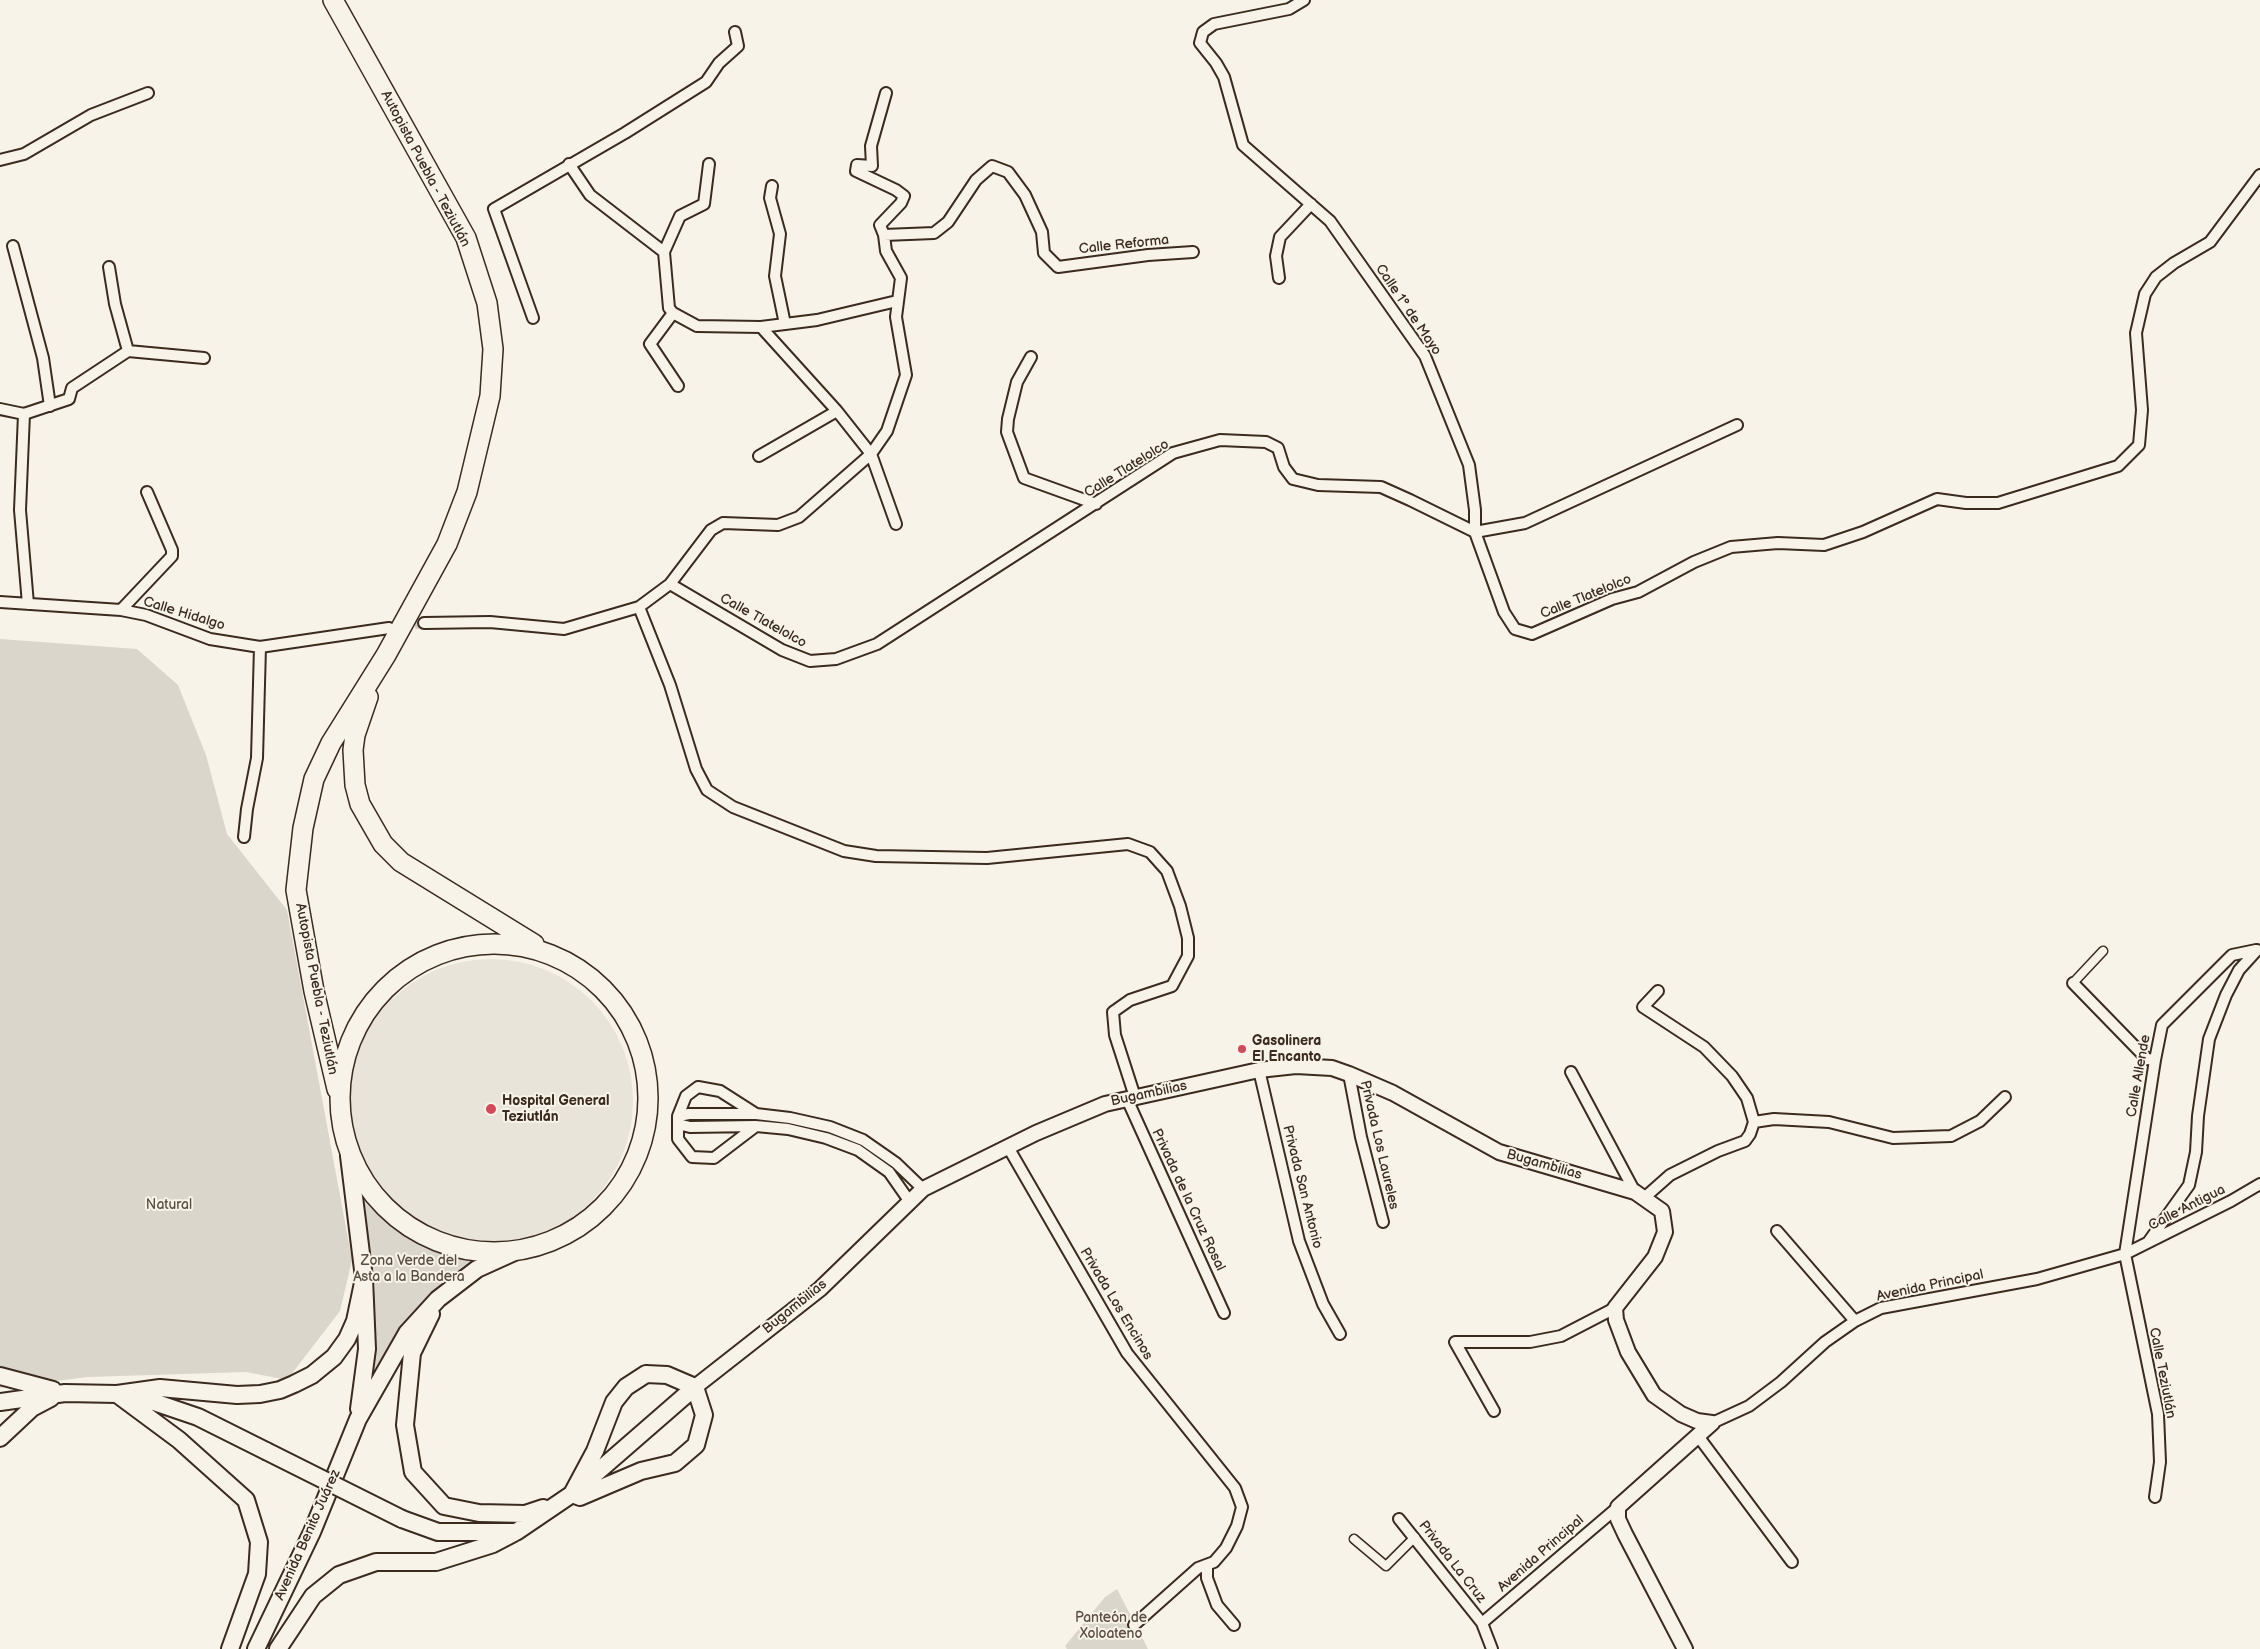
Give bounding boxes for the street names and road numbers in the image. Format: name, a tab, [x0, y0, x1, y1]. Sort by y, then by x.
street label: Autopista Puebla - Teziutlán	[377, 88, 473, 250]
street label: Calle Reforma	[1078, 232, 1170, 258]
street label: Calle 1° de Mayo	[1371, 261, 1445, 359]
street label: Calle Tlatelolco	[1082, 436, 1172, 502]
street label: Calle Tlatelolco	[1538, 571, 1634, 623]
street label: Calle Tlatelolco	[717, 590, 809, 652]
street label: Calle Hidalgo	[141, 594, 227, 634]
street label: Autopista Puebla - Teziutlán	[291, 902, 341, 1076]
street label: Calle Allende	[2123, 1034, 2155, 1118]
street label: Bugambilias	[1109, 1078, 1189, 1110]
street label: Privada Los Laureles	[1356, 1079, 1402, 1211]
street label: Privada San Antonio	[1279, 1124, 1325, 1250]
street label: Privada de la Cruz Rosal	[1148, 1126, 1228, 1274]
street label: Bugambilias	[1504, 1146, 1584, 1184]
street label: Calle Antigua	[2146, 1181, 2228, 1235]
street label: Privada Los Encinos	[1076, 1245, 1156, 1363]
street label: Avenida Principal	[1875, 1266, 1985, 1306]
street label: Bugambilias	[760, 1276, 830, 1338]
street label: Calle Teziutlán	[2145, 1326, 2179, 1420]
street label: Avenida Benito Juárez	[272, 1467, 344, 1603]
street label: Avenida Principal	[1494, 1512, 1588, 1596]
street label: Privada La Cruz	[1415, 1518, 1489, 1606]

